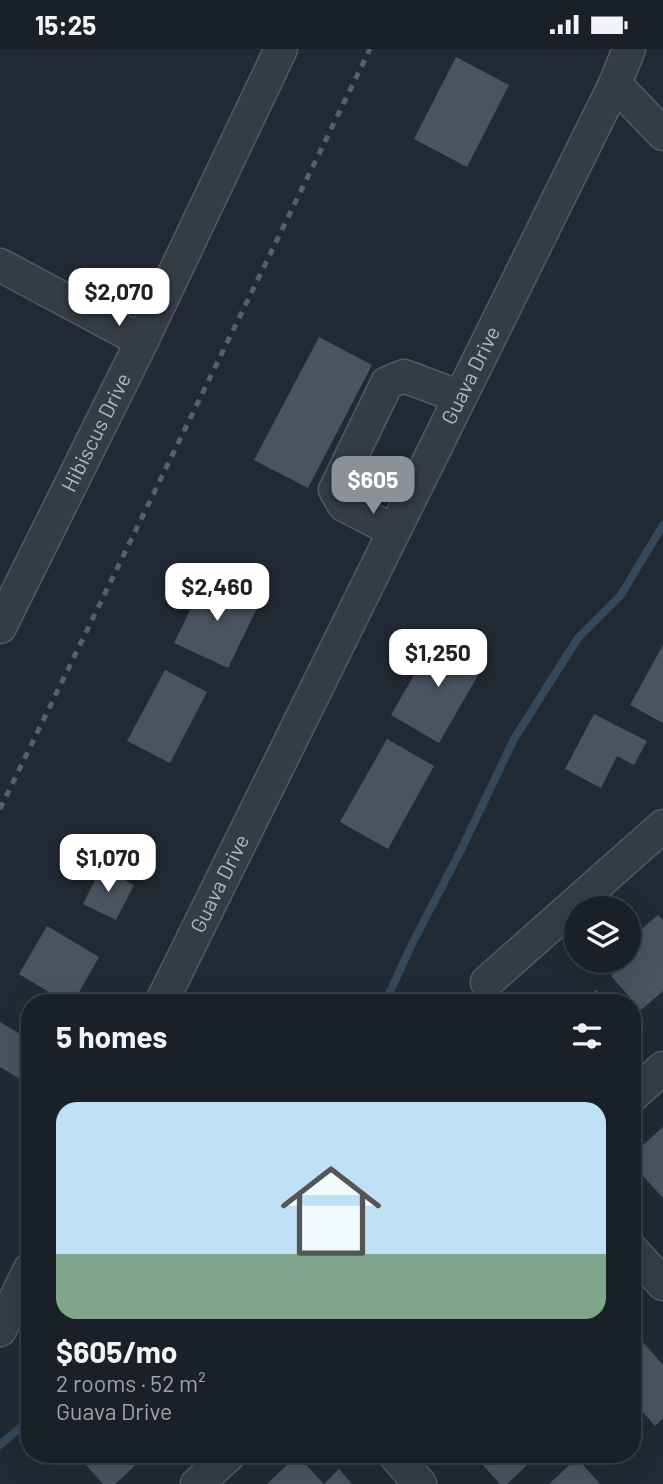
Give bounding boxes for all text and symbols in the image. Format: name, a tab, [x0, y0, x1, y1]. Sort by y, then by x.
text: 15:25	[35, 9, 96, 40]
pin: $2,070	[62, 268, 176, 328]
text: $2,070	[84, 277, 154, 305]
street label: Guava Drive	[435, 322, 504, 428]
street label: Hibiscus Drive	[55, 368, 135, 495]
pin: $605	[332, 456, 414, 516]
text: $605	[347, 465, 399, 493]
pin: $2,460	[160, 563, 274, 623]
text: $2,460	[181, 572, 253, 600]
pin: $1,250	[381, 629, 495, 689]
text: $1,250	[405, 638, 471, 666]
street label: Guava Drive	[184, 830, 253, 936]
pin: $1,070	[51, 835, 165, 894]
text: $1,070	[76, 843, 140, 871]
map controls	[564, 896, 641, 973]
button: layers	[564, 896, 641, 973]
icon: filters	[568, 1017, 606, 1055]
text: 5 homes	[56, 1018, 167, 1054]
icon: home	[268, 1148, 394, 1274]
text: $605/mo	[56, 1333, 178, 1369]
text: 2 rooms · 52 m²	[56, 1369, 206, 1397]
text: Guava Drive	[56, 1397, 172, 1425]

